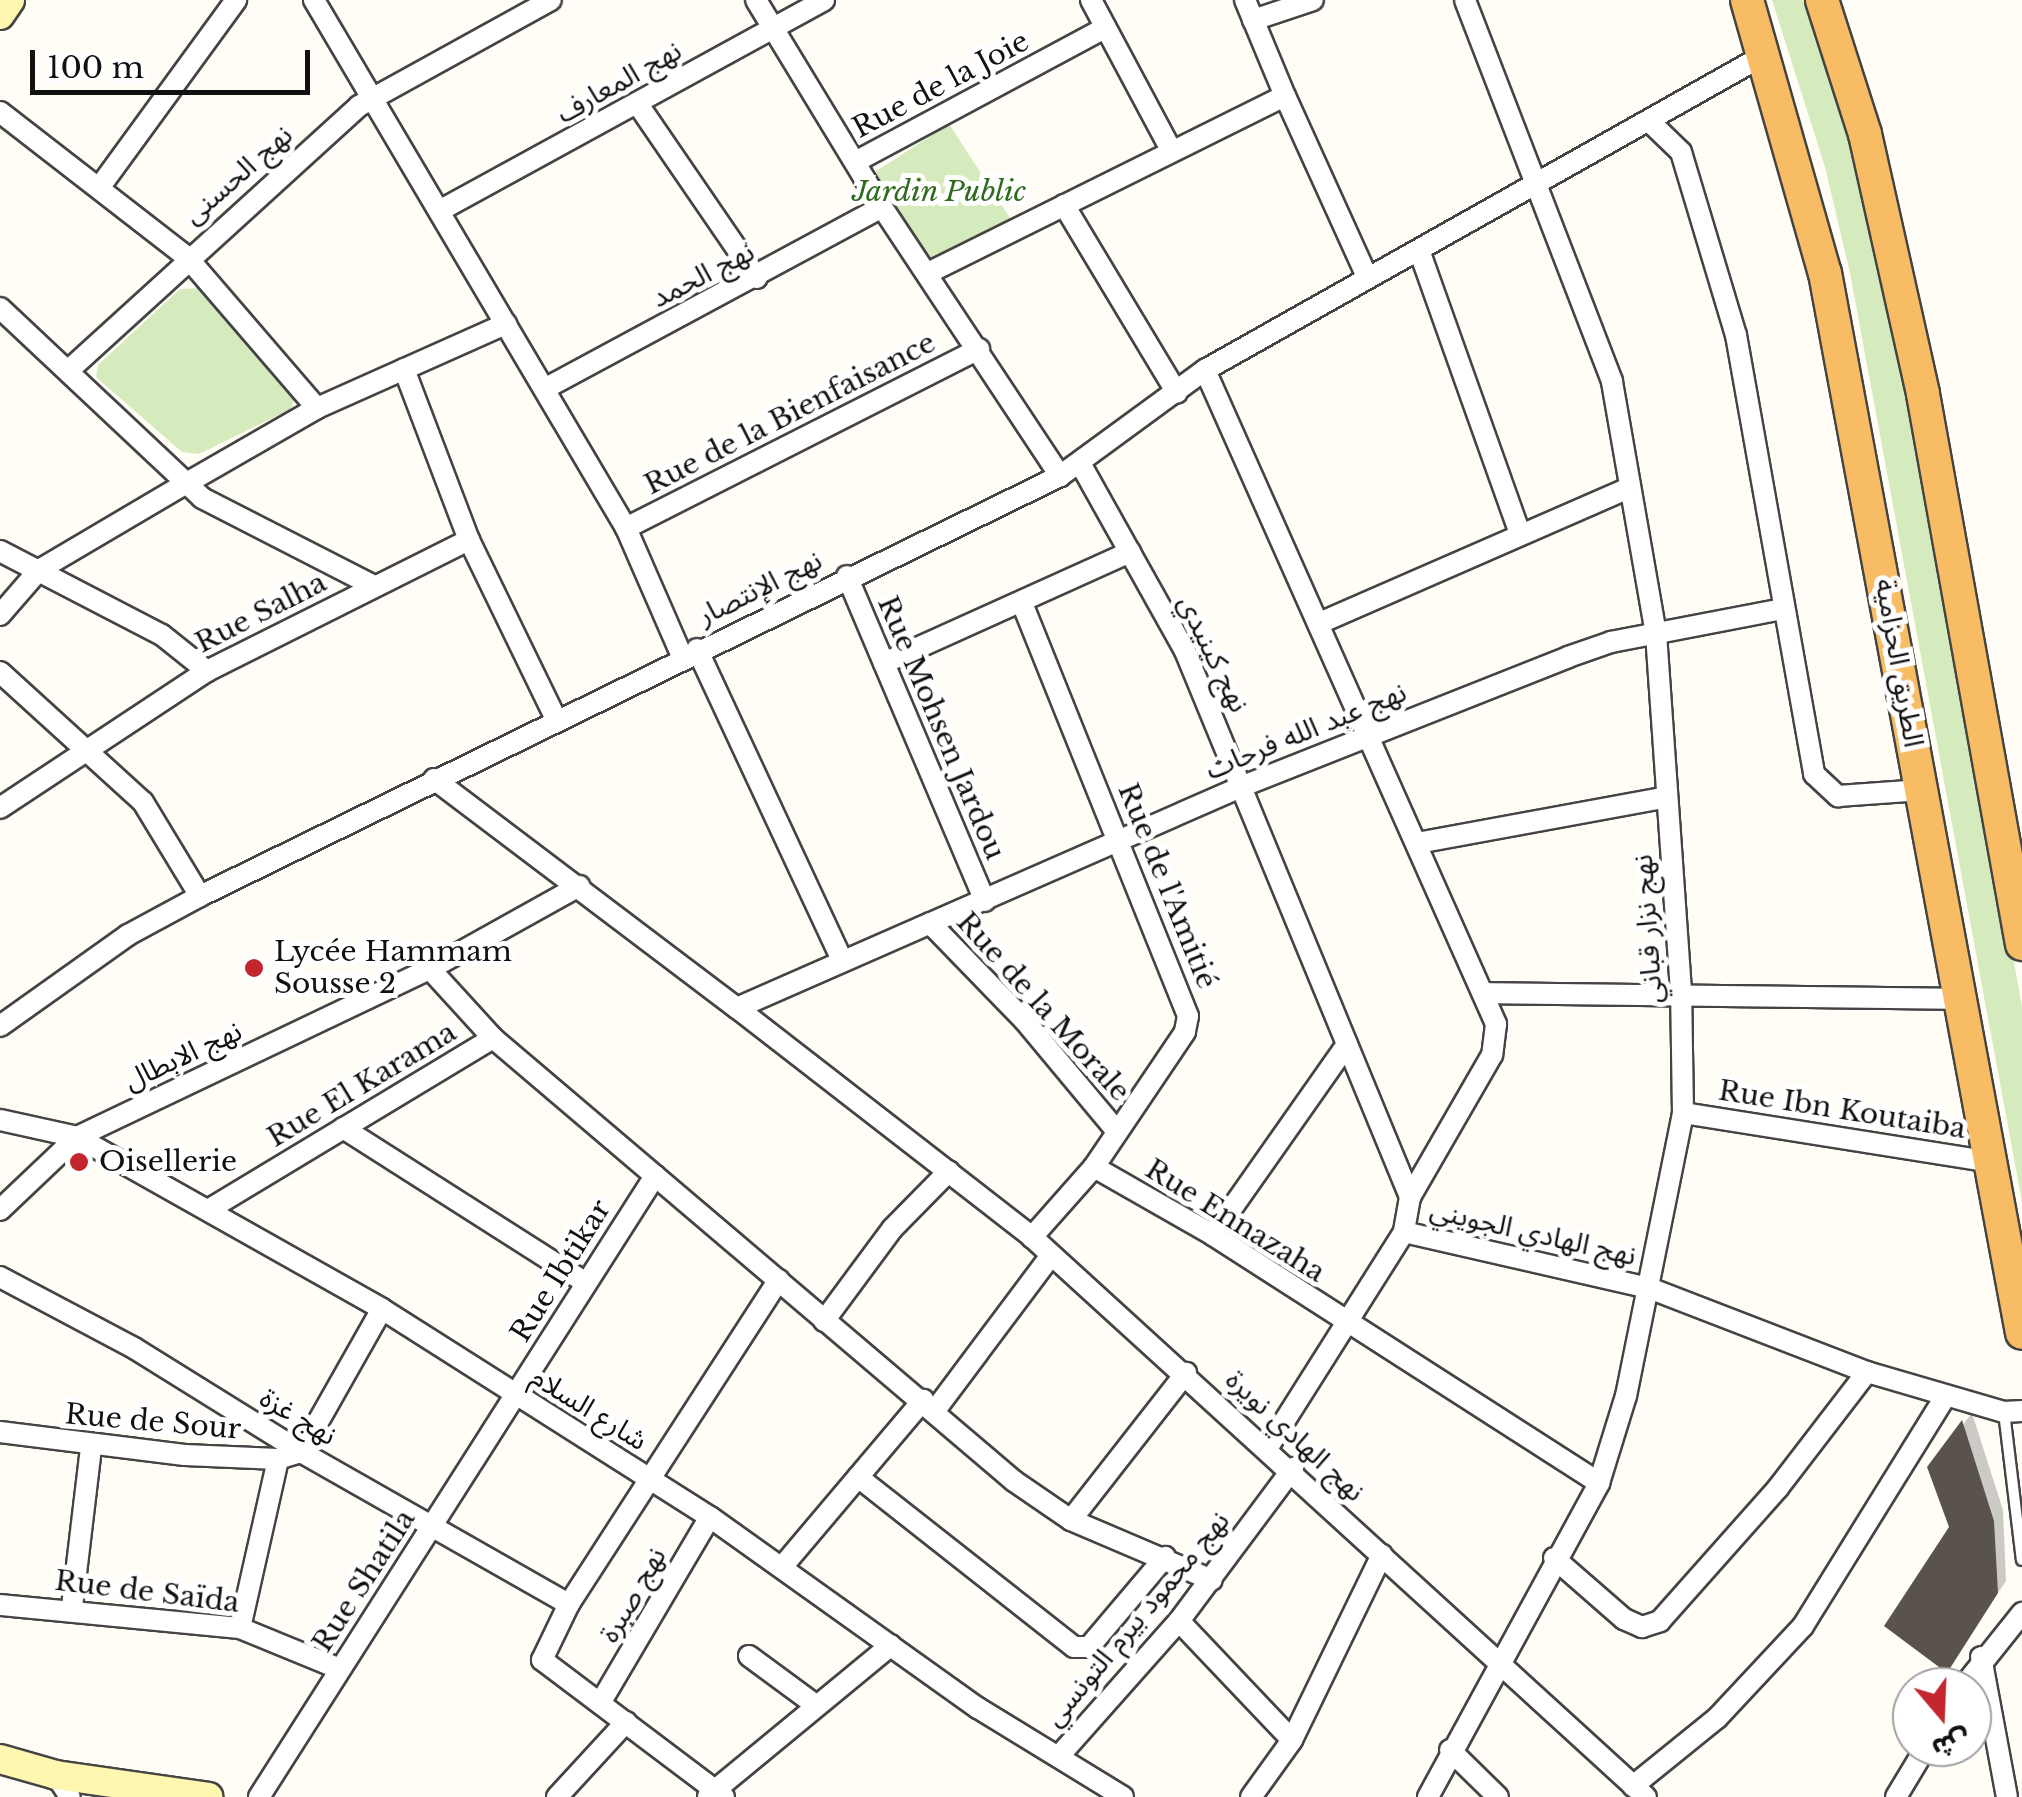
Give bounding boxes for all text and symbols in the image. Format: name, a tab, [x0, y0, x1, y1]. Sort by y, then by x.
street label: Rue de la Joie	[847, 24, 1035, 146]
scale bar	[35, 30, 315, 92]
street label: نهج المعارف	[551, 34, 687, 130]
text: 100 m	[47, 49, 144, 86]
street label: نهج الحسنى	[177, 118, 299, 232]
park label: Jardin Public	[852, 175, 1026, 209]
street label: نهج الحمد	[646, 235, 760, 315]
street label: Rue de la Bienfaisance	[639, 326, 941, 502]
street label: نهج الإنتصار	[692, 544, 828, 632]
street label: Rue Salha	[190, 566, 332, 660]
street label: الطريق الحزامية	[1868, 576, 1930, 750]
street label: نهج كينيدي	[1170, 590, 1256, 718]
street label: Rue Mohsen Jardou	[870, 591, 1012, 865]
street label: نهج عبد الله فرحات	[1201, 675, 1411, 787]
street label: Rue de l'Amitié	[1111, 778, 1223, 994]
street label: نهج نزار قباني	[1626, 853, 1670, 1005]
street label: Rue de la Morale	[949, 906, 1137, 1108]
place label: Lycée Hammam Sousse 2	[274, 935, 512, 1001]
marker: Lycée Hammam Sousse 2	[243, 957, 265, 979]
street label: نهج الابطال	[119, 1014, 247, 1098]
street label: Rue El Karama	[262, 1015, 462, 1155]
street label: Rue Ibn Koutaiba	[1716, 1074, 1968, 1146]
place label: Oisellerie	[99, 1145, 237, 1179]
marker: Oisellerie	[68, 1151, 90, 1173]
street label: Rue Ennazaha	[1139, 1152, 1331, 1290]
street label: نهج الهادي الجويني	[1427, 1193, 1639, 1273]
street label: Rue Ibtikar	[504, 1194, 618, 1348]
street label: شارع السلام	[525, 1360, 653, 1458]
street label: نهج الهادي نويرة	[1219, 1363, 1371, 1509]
street label: نهج غزة	[254, 1381, 342, 1453]
street label: Rue de Sour	[64, 1398, 242, 1446]
street label: Rue Shatila	[306, 1504, 422, 1658]
street label: نهج محمود بيرم التونسي	[1037, 1505, 1237, 1733]
street label: نهج صبرة	[592, 1542, 674, 1648]
street label: Rue de Saïda	[53, 1564, 241, 1620]
north arrow	[1892, 1667, 1992, 1767]
text: ش	[1927, 1721, 1975, 1767]

